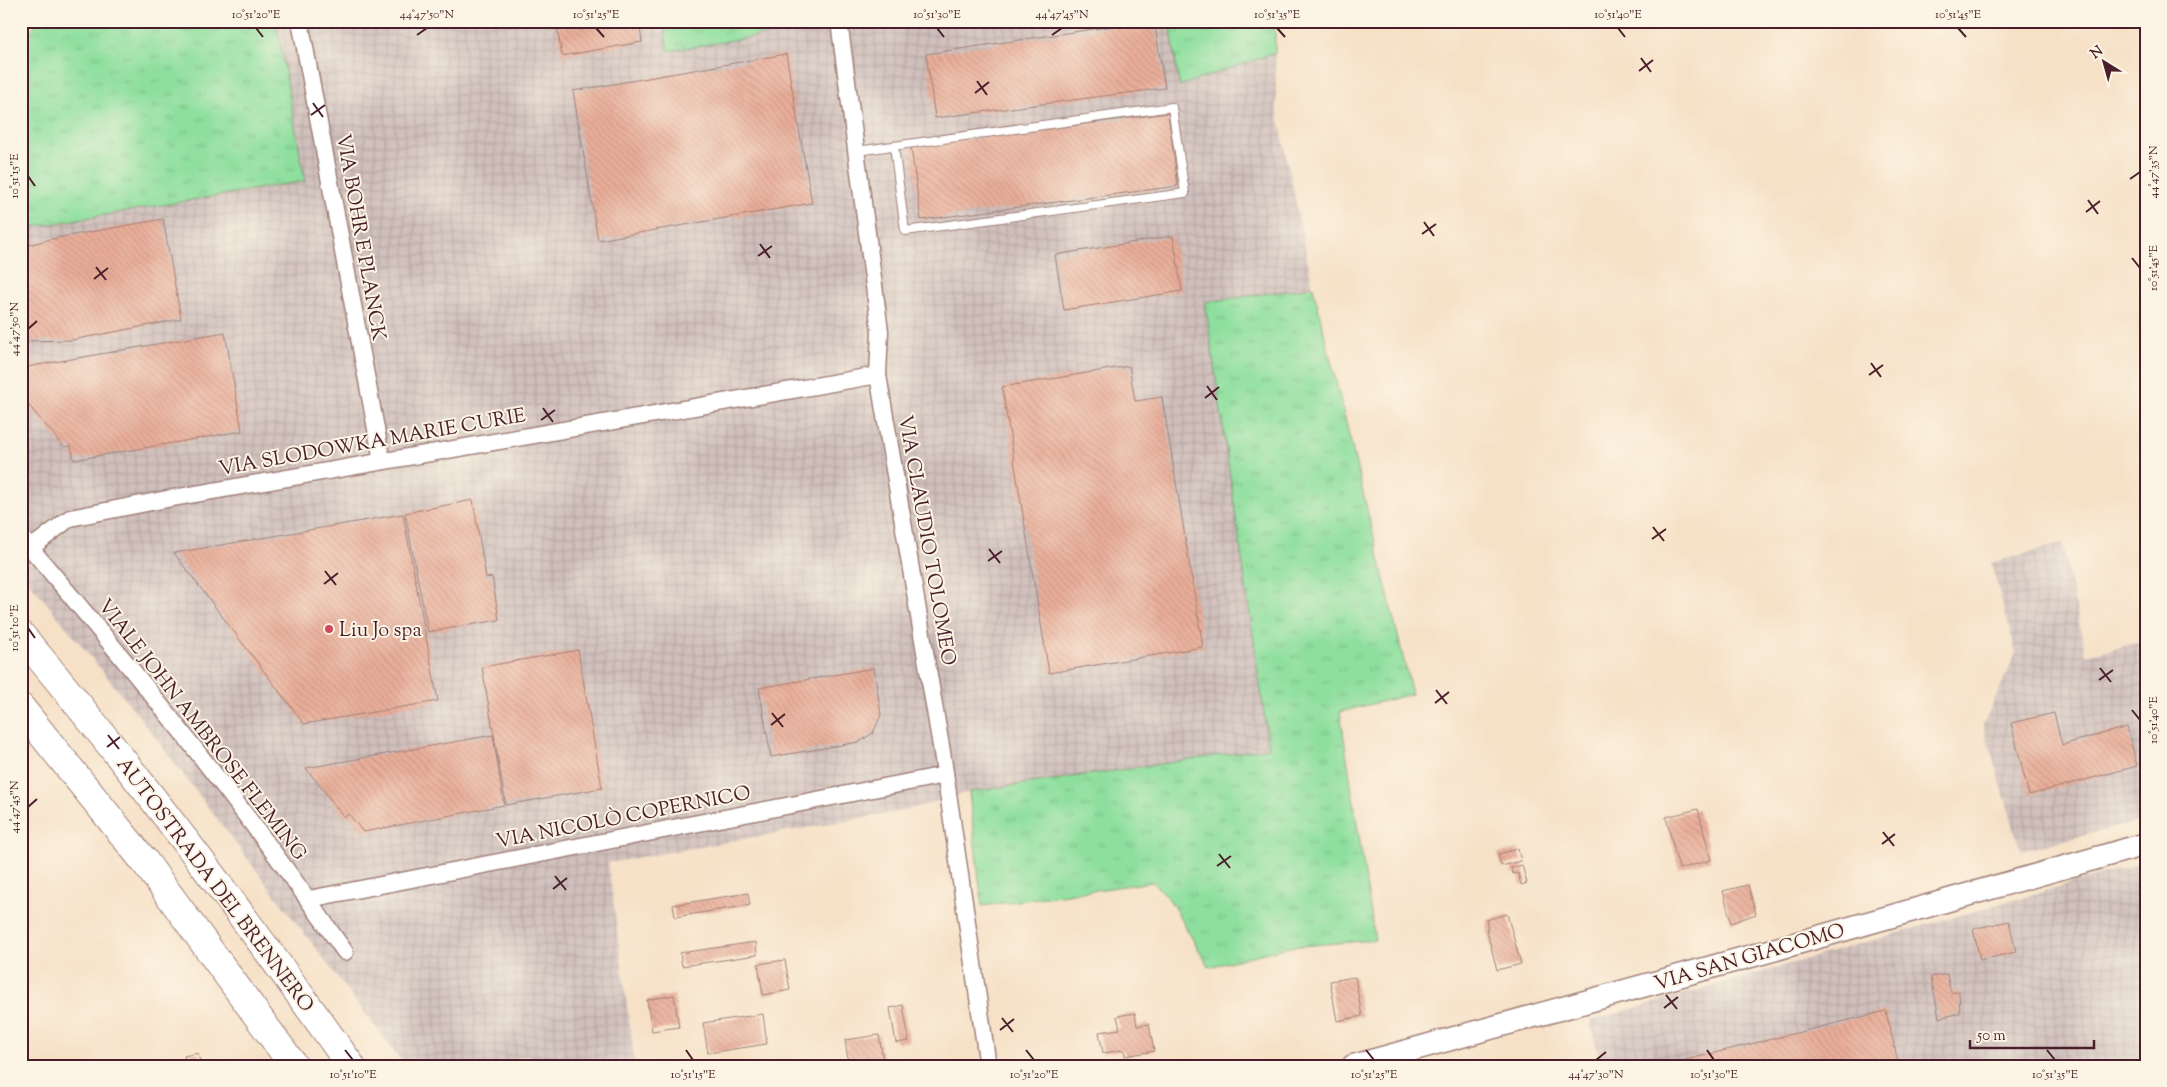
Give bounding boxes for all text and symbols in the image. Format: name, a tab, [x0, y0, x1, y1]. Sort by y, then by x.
text: 10°51'20"E	[232, 6, 281, 24]
text: 44°47'50"N	[400, 6, 455, 24]
text: 10°51'25"E	[573, 6, 620, 24]
text: 10°51'30"E	[913, 6, 962, 24]
text: 44°47'45"N	[1035, 6, 1089, 24]
text: 10°51'35"E	[1254, 6, 1301, 24]
text: 10°51'40"E	[1594, 6, 1643, 24]
text: 10°51'45"E	[1935, 6, 1982, 24]
north arrow	[2080, 38, 2130, 88]
text: N	[2087, 42, 2108, 65]
street label: VIA BOHR E PLANCK	[327, 132, 392, 344]
text: 44°47'35"N	[2145, 145, 2163, 199]
text: 10°51'15"E	[6, 153, 24, 199]
text: 10°51'45"E	[2145, 244, 2163, 291]
text: 44°47'50"N	[6, 301, 24, 356]
street label: VIA SLODOWKA MARIE CURIE	[217, 402, 528, 485]
street label: VIA CLAUDIO TOLOMEO	[889, 413, 962, 668]
street label: VIALE JOHN AMBROSE FLEMING	[90, 594, 313, 868]
text: 10°51'10"E	[6, 604, 24, 651]
place label: Liu Jo spa	[339, 617, 422, 646]
marker: Liu Jo spa	[323, 623, 335, 635]
text: 10°51'40"E	[2145, 695, 2163, 744]
street label: AUTOSTRADA DEL BRENNERO	[108, 752, 320, 1019]
street label: VIA NICOLÒ COPERNICO	[493, 779, 753, 857]
text: 44°47'45"N	[6, 780, 24, 834]
street label: VIA SAN GIACOMO	[1651, 917, 1848, 1000]
scale bar	[1970, 1017, 2093, 1049]
text: 50 m	[1976, 1026, 2006, 1047]
text: 10°51'10"E	[330, 1066, 377, 1084]
text: 10°51'15"E	[670, 1066, 716, 1084]
text: 10°51'20"E	[1010, 1066, 1059, 1084]
text: 10°51'25"E	[1351, 1066, 1398, 1084]
text: 44°47'30"N	[1569, 1066, 1624, 1084]
text: 10°51'30"E	[1690, 1066, 1739, 1084]
text: 10°51'35"E	[2032, 1066, 2079, 1084]

